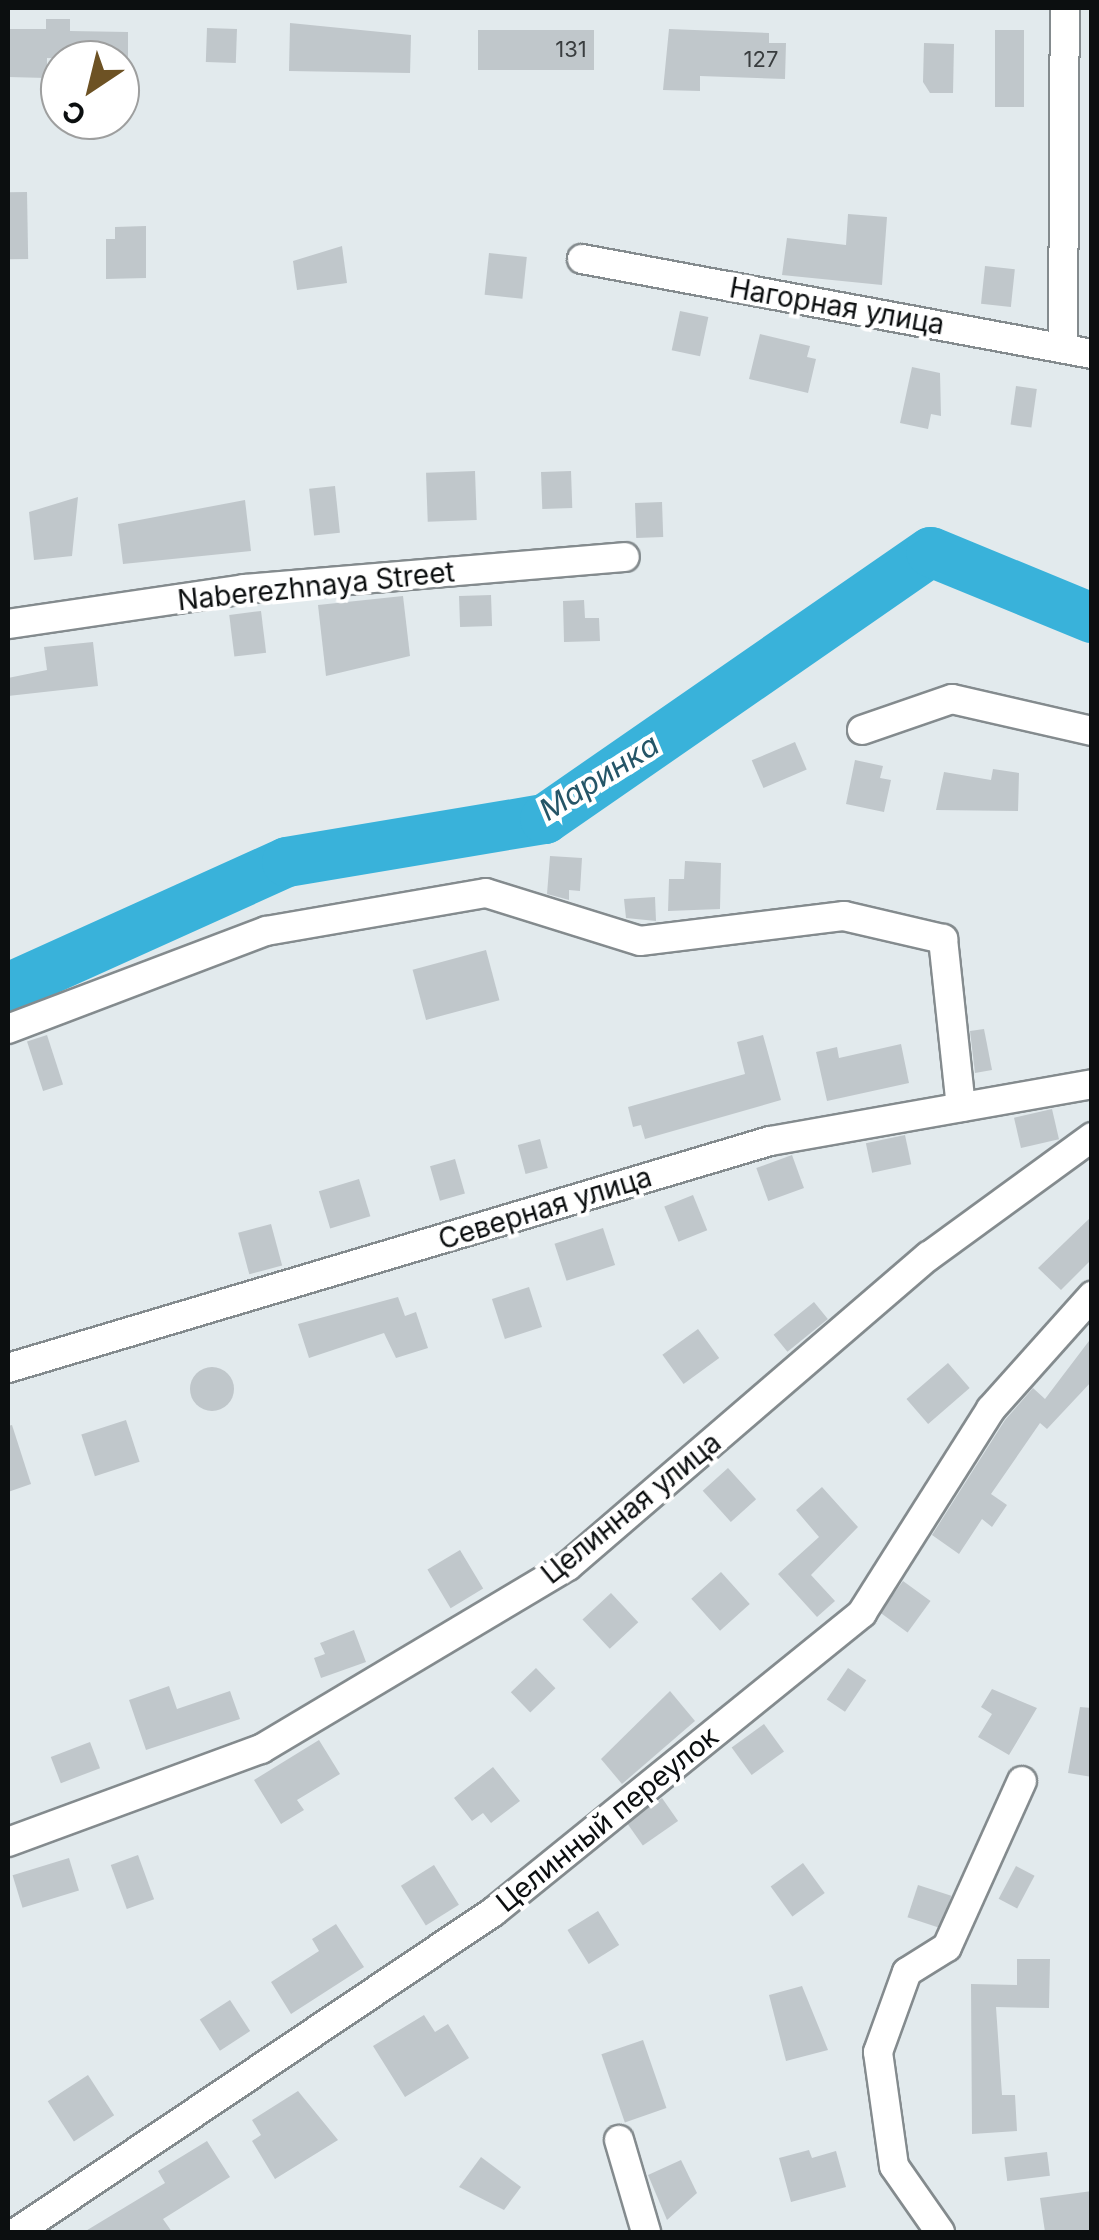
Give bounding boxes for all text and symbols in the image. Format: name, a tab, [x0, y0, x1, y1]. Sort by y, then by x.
house number: 131	[555, 37, 587, 63]
north arrow	[40, 40, 140, 140]
house number: 127	[744, 47, 778, 73]
text: С	[56, 93, 92, 133]
street label: Нагорная улица	[727, 271, 947, 341]
street label: Naberezhnaya Street	[176, 555, 456, 617]
water label: Маринка	[533, 726, 665, 828]
street label: Северная улица	[434, 1160, 656, 1256]
street label: Целинная улица	[535, 1425, 727, 1591]
street label: Целинный переулок	[489, 1719, 725, 1919]

